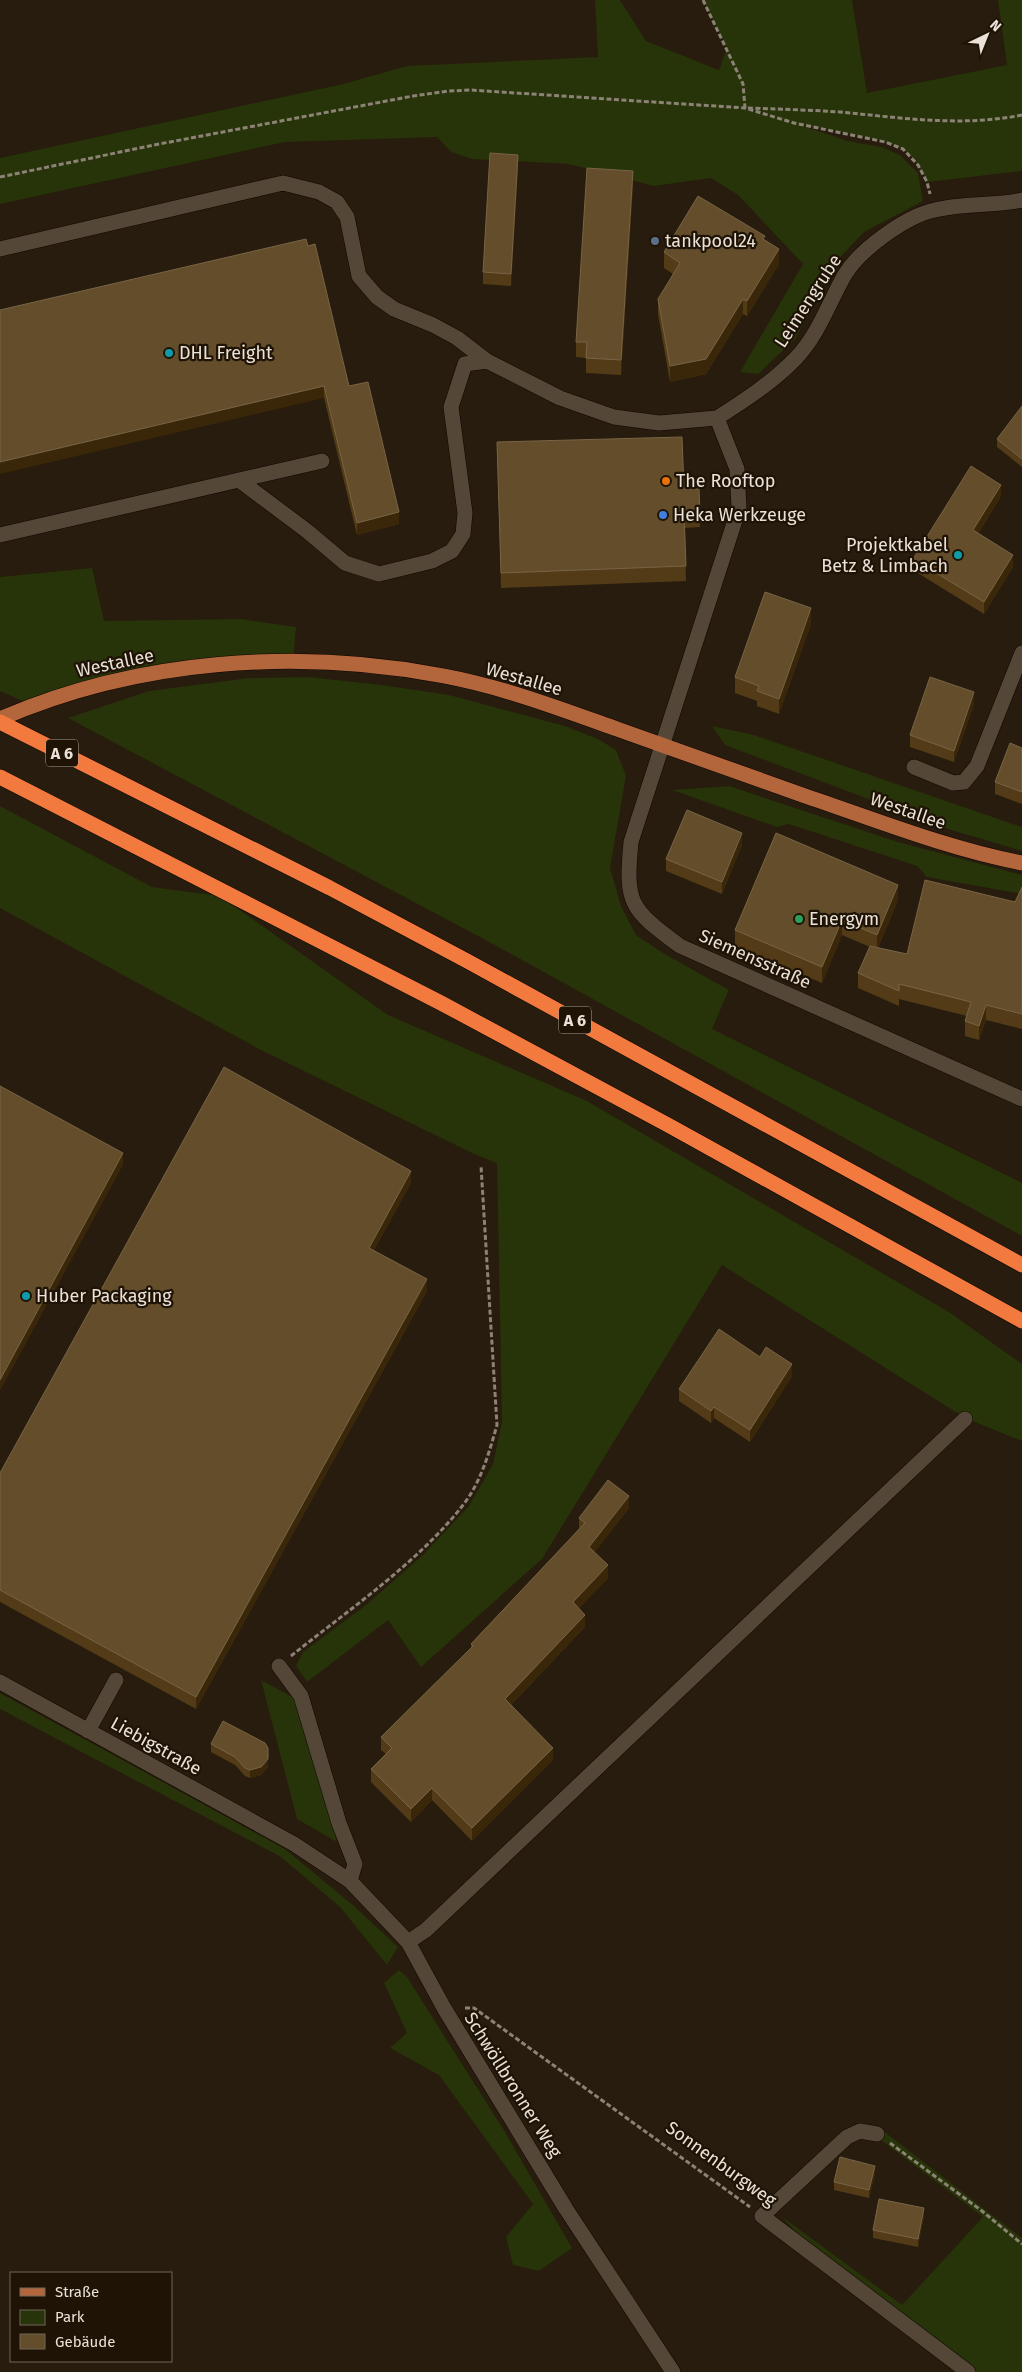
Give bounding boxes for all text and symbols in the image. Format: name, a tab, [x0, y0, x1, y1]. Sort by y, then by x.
north arrow	[962, 10, 1012, 60]
text: N	[986, 16, 1005, 35]
place label: tankpool24	[665, 230, 756, 252]
marker: tankpool24	[649, 235, 661, 247]
street label: Leimengrube	[770, 250, 846, 352]
place label: DHL Freight	[179, 342, 273, 364]
marker: DHL Freight	[163, 347, 175, 359]
place label: The Rooftop	[676, 470, 776, 492]
marker: The Rooftop	[660, 475, 672, 487]
place label: Heka Werkzeuge	[673, 504, 806, 526]
marker: Heka Werkzeuge	[657, 509, 669, 521]
place label: Projektkabel Betz & Limbach	[821, 534, 948, 577]
marker: Projektkabel Betz & Limbach	[952, 549, 964, 561]
street label: Westallee	[74, 644, 156, 682]
street label: Westallee	[483, 658, 565, 700]
road number: A 6	[46, 740, 78, 766]
street label: Westallee	[867, 788, 949, 834]
place label: Energym	[809, 908, 879, 930]
marker: Energym	[793, 913, 805, 925]
street label: Siemensstraße	[696, 925, 814, 993]
road number: A 6	[559, 1006, 591, 1034]
place label: Huber Packaging	[36, 1285, 172, 1307]
marker: Huber Packaging	[20, 1290, 32, 1302]
street label: Liebigstraße	[107, 1712, 205, 1780]
street label: Schwöllbronner Weg	[459, 2008, 567, 2162]
street label: Sonnenburgweg	[662, 2117, 781, 2212]
legend	[10, 2272, 172, 2362]
text: Straße	[55, 2283, 99, 2301]
text: Park	[55, 2308, 85, 2326]
text: Gebäude	[55, 2333, 115, 2351]

